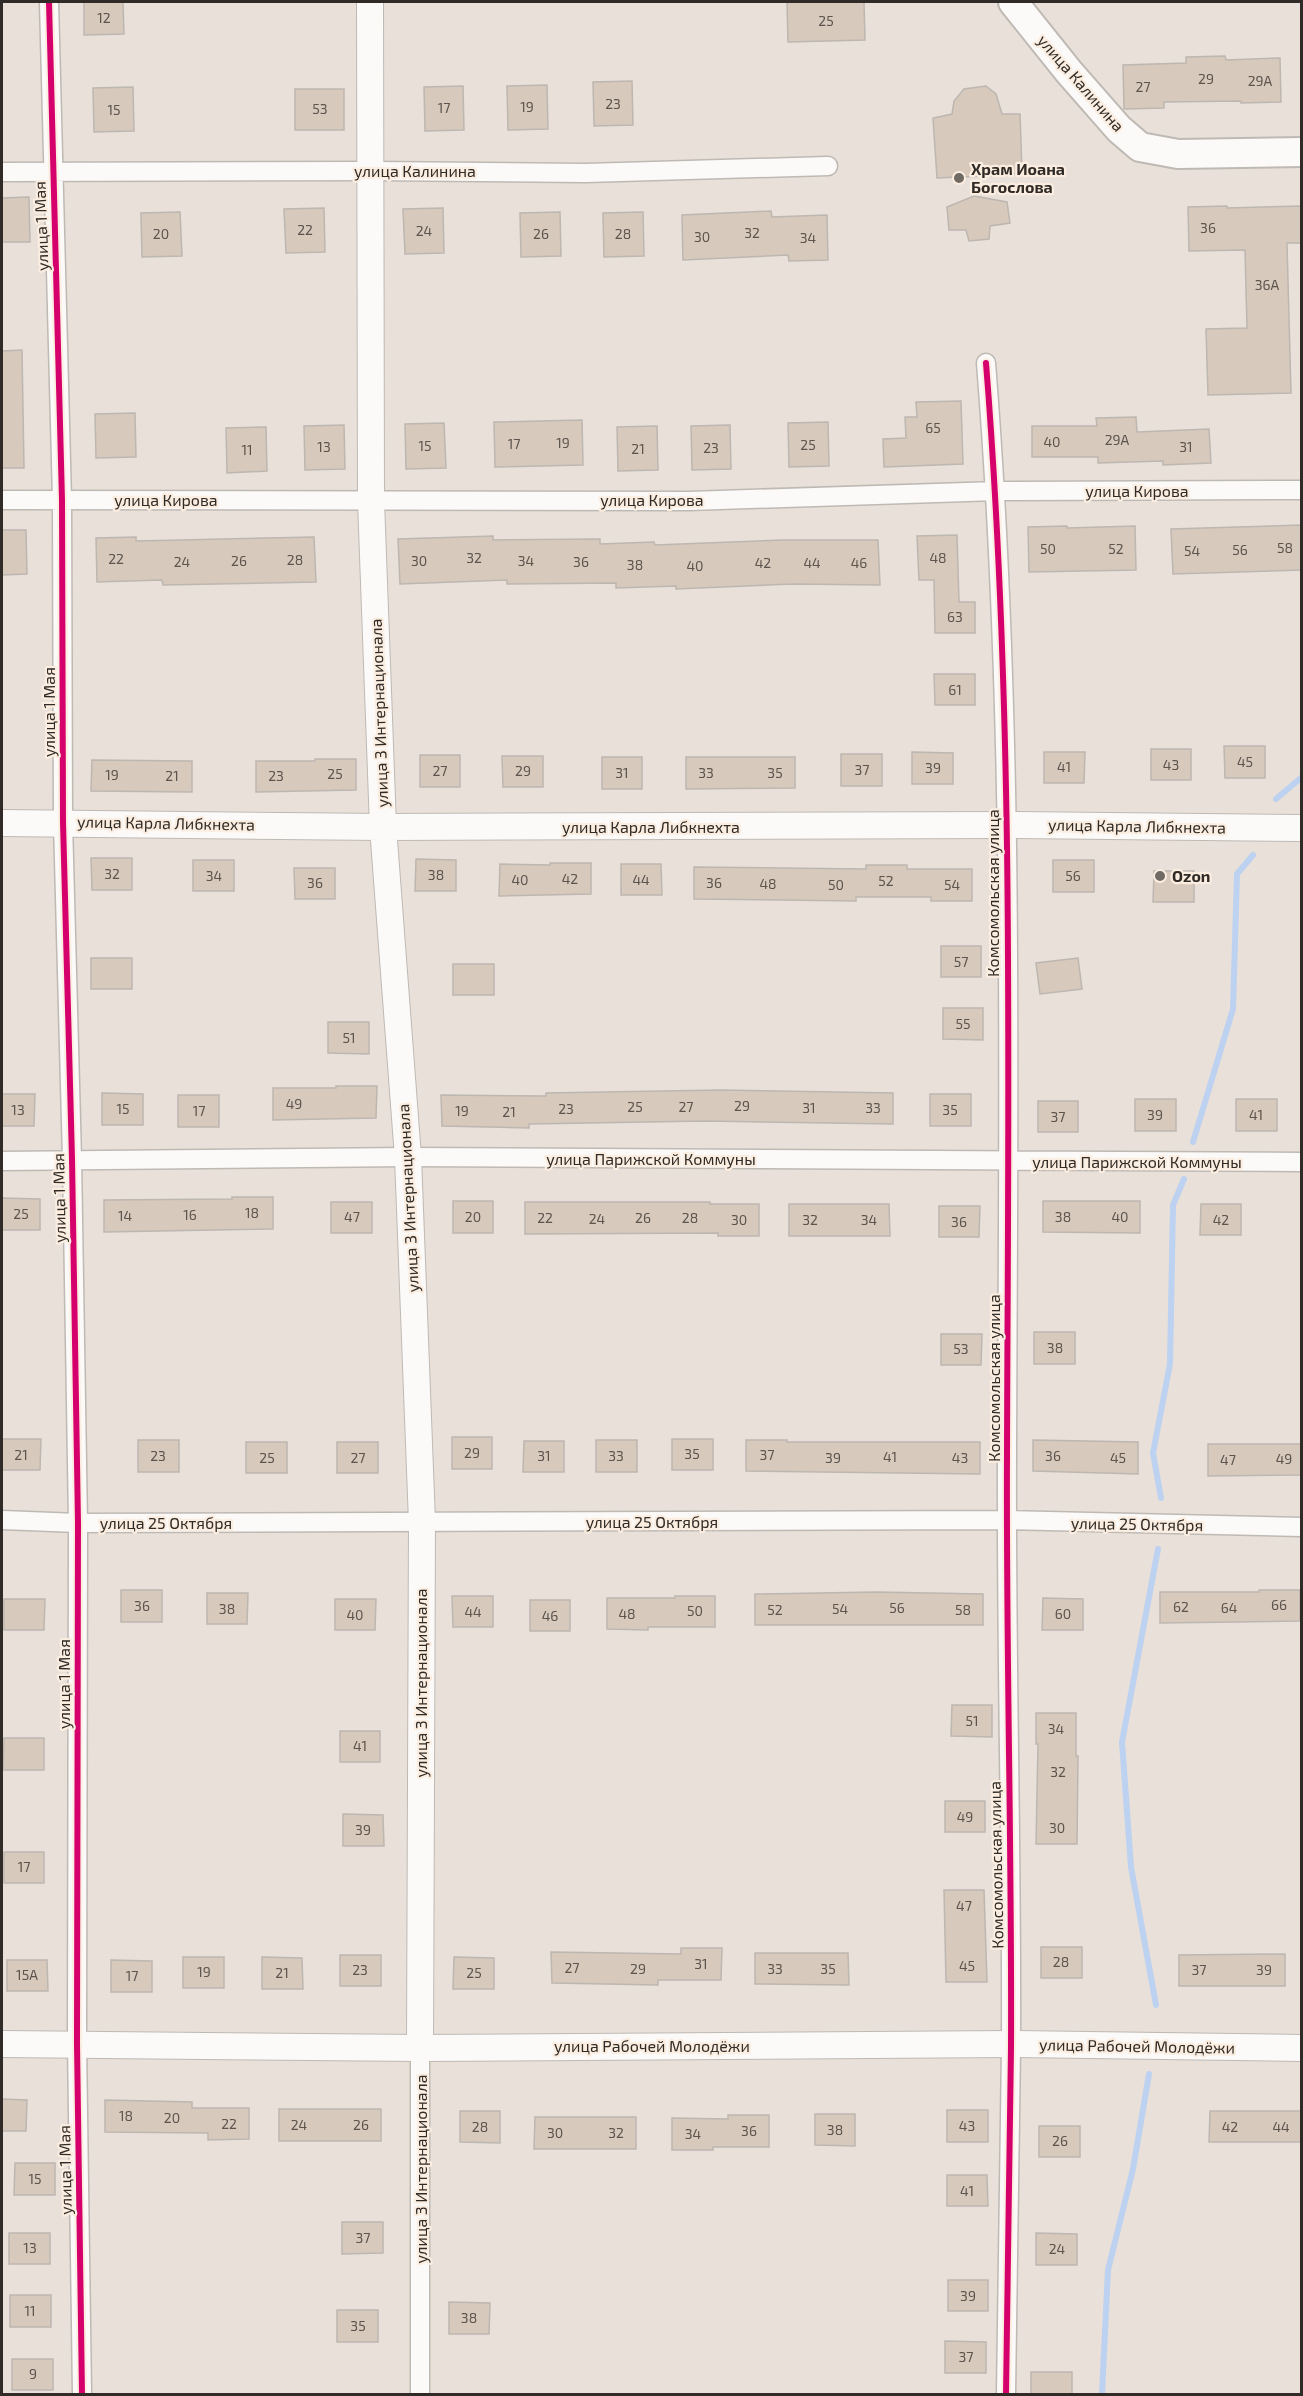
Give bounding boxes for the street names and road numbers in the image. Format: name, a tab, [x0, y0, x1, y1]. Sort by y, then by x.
street label: улица Калинина	[1033, 30, 1129, 136]
street label: улица Калинина	[354, 161, 476, 181]
street label: улица 1 Мая	[29, 181, 53, 271]
street label: улица Кирова	[1085, 481, 1189, 501]
street label: улица Кирова	[114, 490, 218, 510]
street label: улица Кирова	[600, 490, 704, 510]
street label: улица 3 Интернационала	[366, 618, 392, 808]
street label: улица 1 Мая	[39, 667, 59, 757]
street label: Комсомольская улица	[983, 809, 1003, 977]
street label: улица Карла Либкнехта	[77, 811, 255, 835]
street label: улица Карла Либкнехта	[1048, 814, 1226, 838]
street label: улица Карла Либкнехта	[562, 817, 740, 837]
street label: улица 3 Интернационала	[393, 1103, 423, 1293]
street label: улица Парижской Коммуны	[546, 1149, 756, 1169]
street label: улица Парижской Коммуны	[1032, 1152, 1242, 1172]
street label: улица 1 Мая	[48, 1153, 70, 1243]
street label: Комсомольская улица	[984, 1294, 1004, 1462]
street label: улица 25 Октября	[586, 1512, 718, 1532]
street label: улица 25 Октября	[100, 1513, 232, 1533]
street label: улица 25 Октября	[1071, 1513, 1203, 1535]
street label: улица 3 Интернационала	[411, 1589, 431, 1777]
street label: улица 1 Мая	[54, 1639, 74, 1729]
street label: Комсомольская улица	[985, 1781, 1007, 1949]
street label: улица Рабочей Молодёжи	[1039, 2034, 1235, 2058]
street label: улица Рабочей Молодёжи	[554, 2036, 750, 2056]
street label: улица 3 Интернационала	[411, 2075, 431, 2263]
street label: улица 1 Мая	[54, 2125, 76, 2215]

